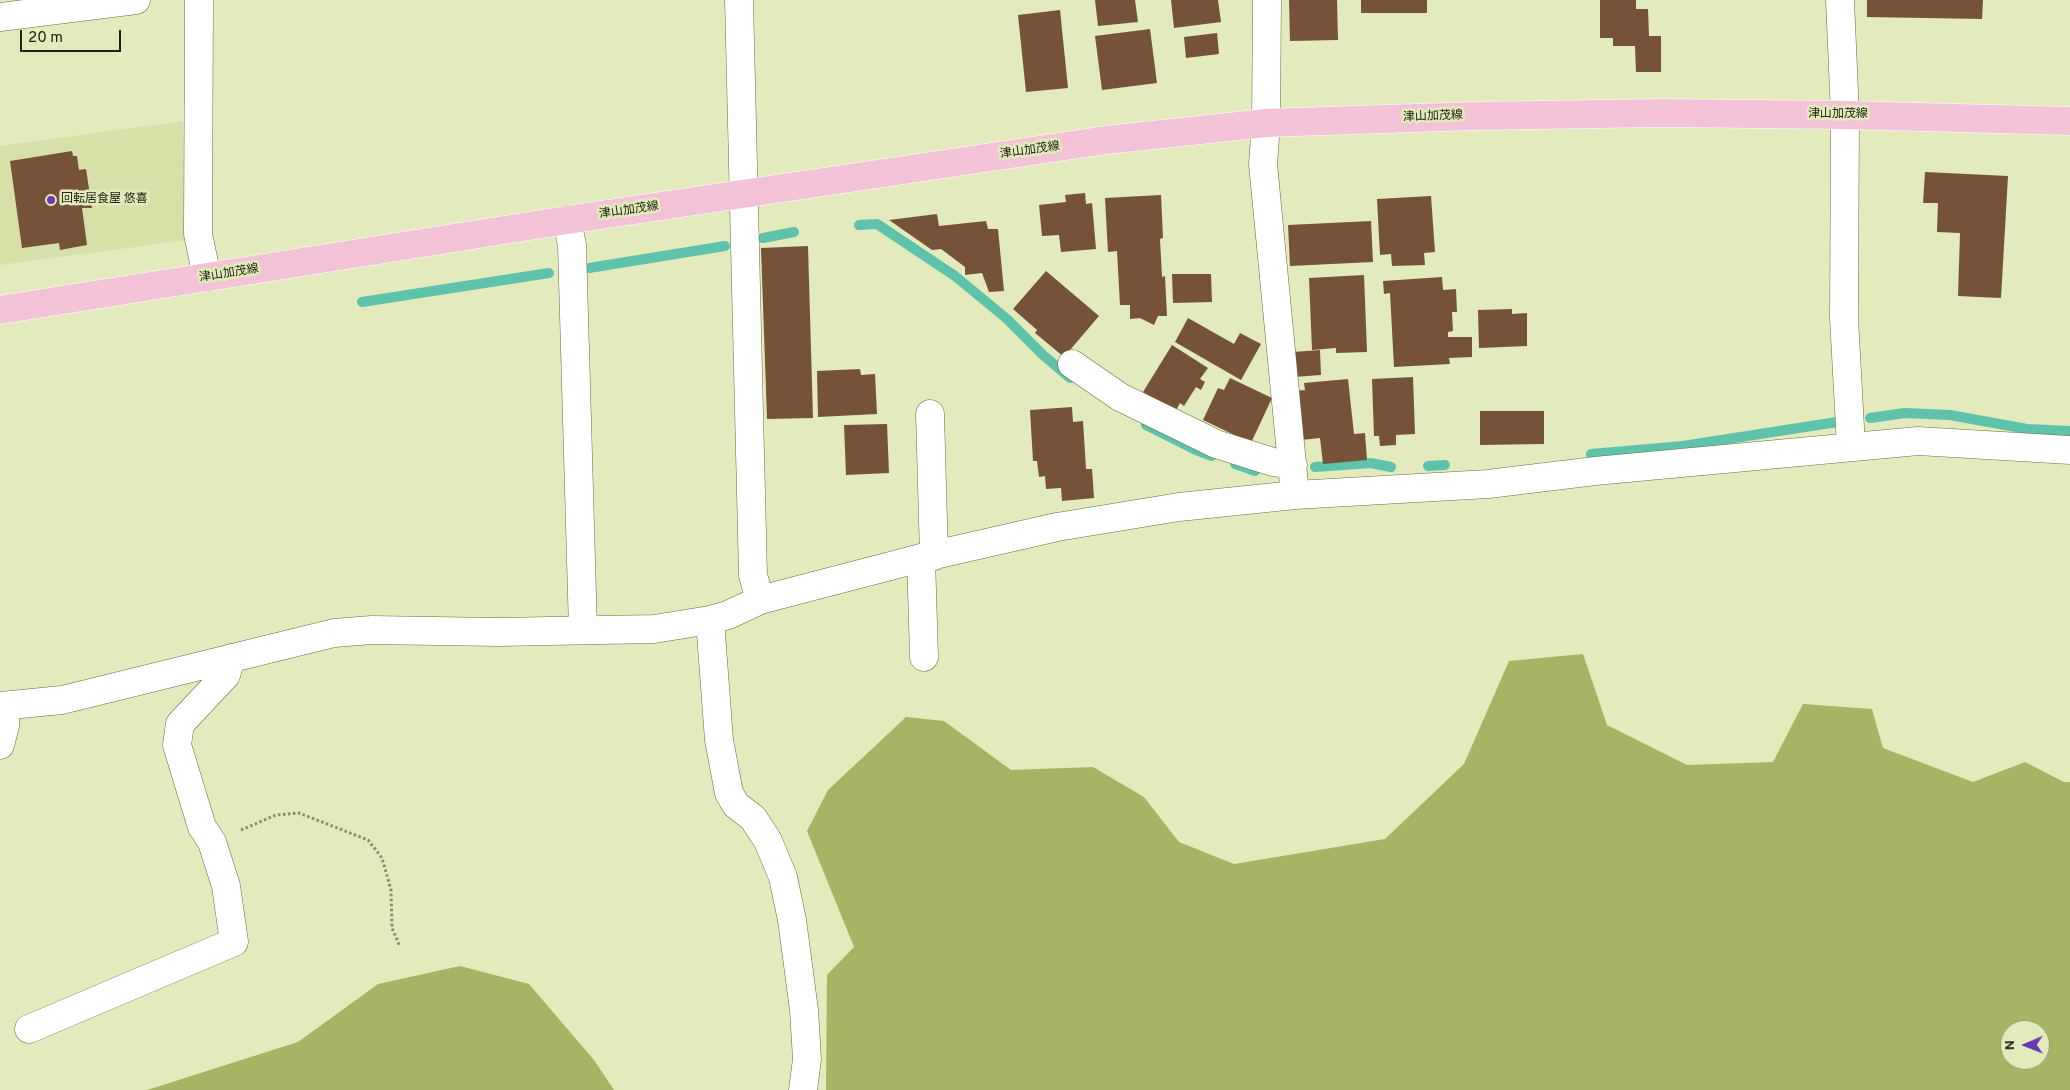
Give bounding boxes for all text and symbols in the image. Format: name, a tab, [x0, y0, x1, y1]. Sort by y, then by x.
scale bar	[22, 20, 124, 52]
text: 20 m	[28, 29, 63, 48]
street label: 津山加茂線	[1808, 108, 1868, 122]
street label: 津山加茂線	[1403, 109, 1463, 125]
street label: 津山加茂線	[999, 140, 1061, 162]
place label: 回転居食屋 悠喜	[61, 193, 148, 207]
marker: 回転居食屋 悠喜	[45, 194, 57, 206]
street label: 津山加茂線	[598, 200, 660, 222]
street label: 津山加茂線	[198, 262, 260, 286]
north arrow	[2000, 1020, 2050, 1070]
text: N	[2002, 1040, 2019, 1050]

